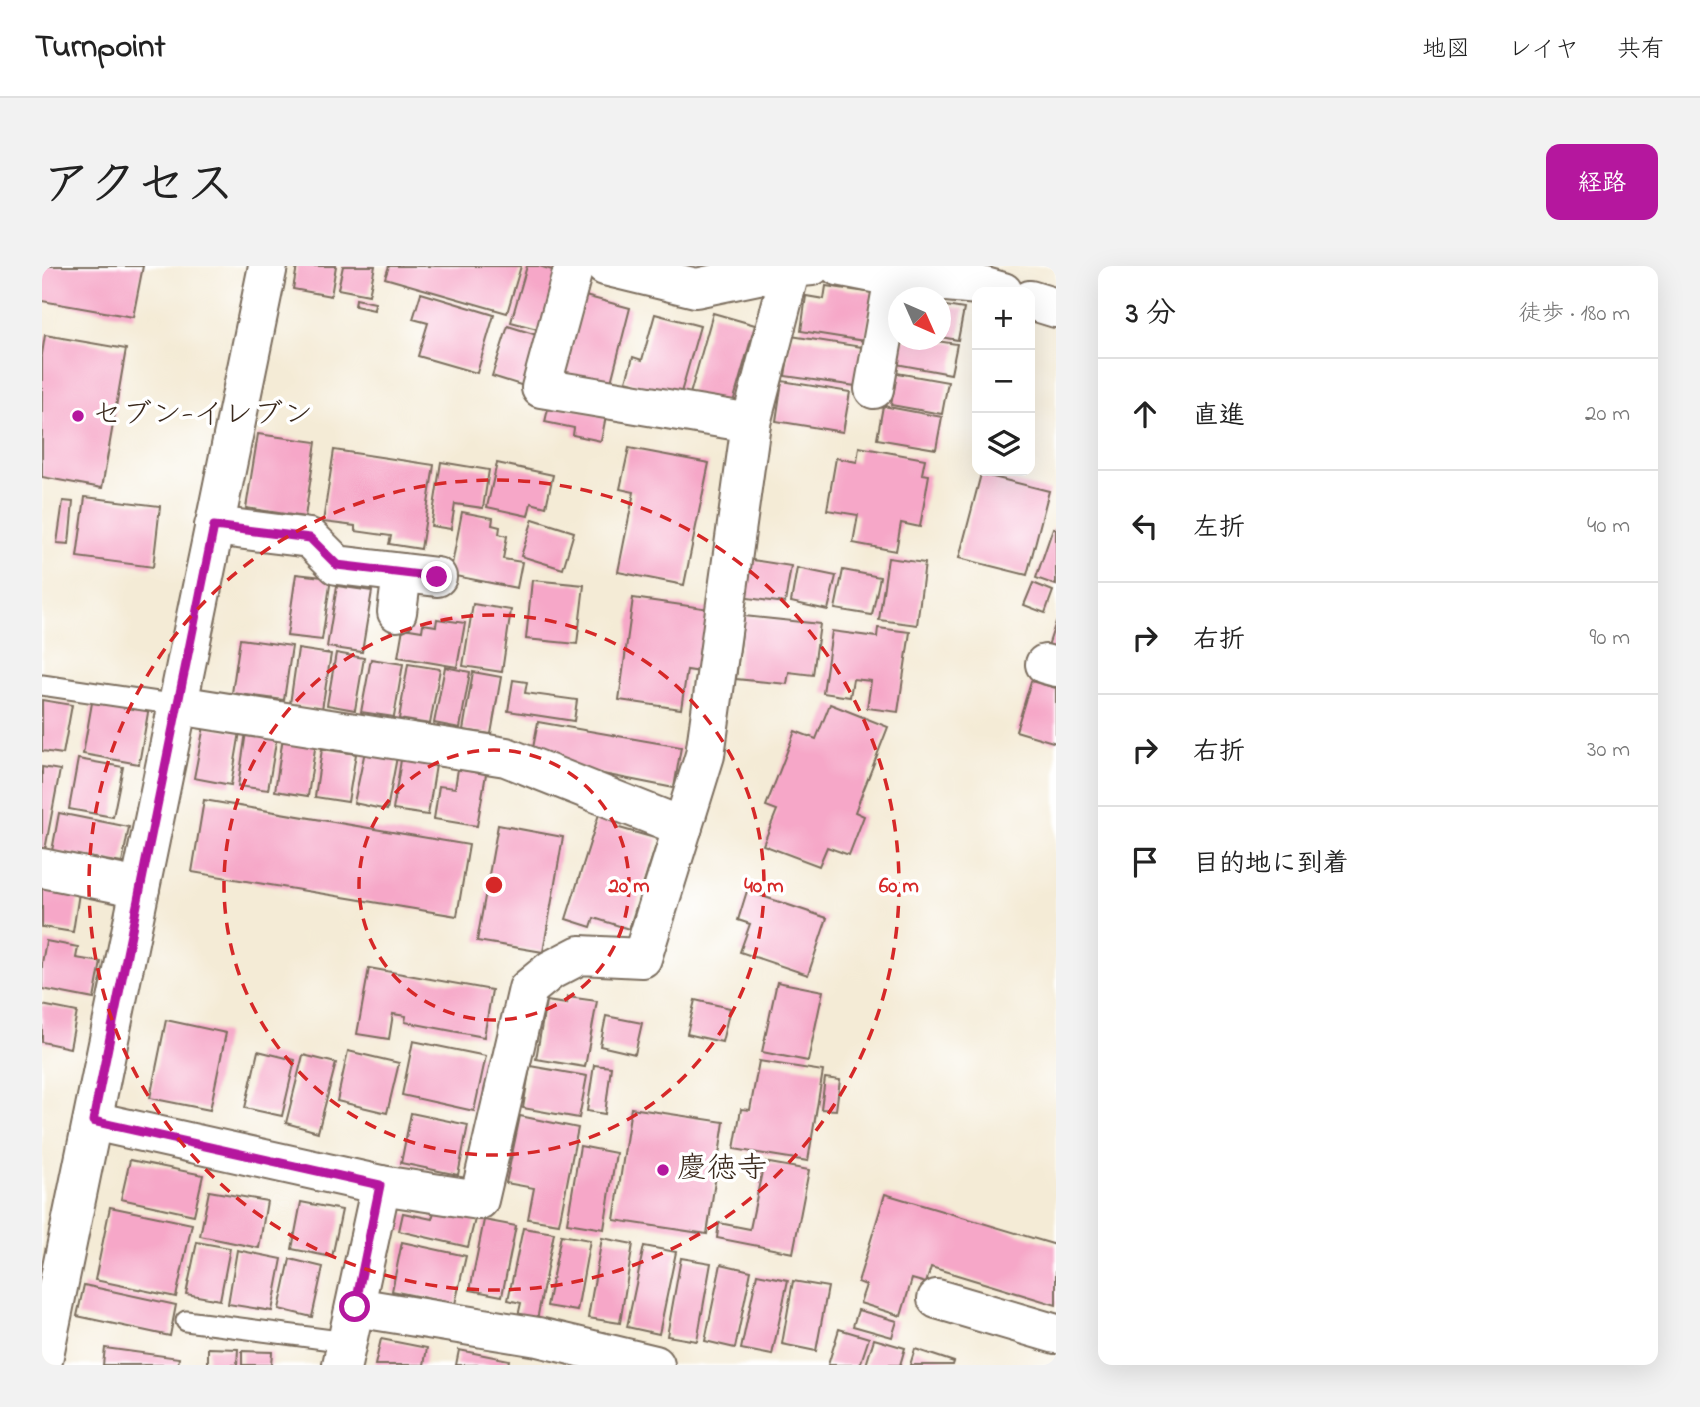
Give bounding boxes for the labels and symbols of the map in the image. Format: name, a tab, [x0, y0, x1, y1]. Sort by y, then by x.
north arrow	[888, 287, 951, 350]
place label: セブン-イレブン	[92, 394, 313, 438]
marker: セブン-イレブン	[70, 408, 86, 424]
route end	[421, 561, 452, 592]
text: 20 m	[607, 872, 650, 902]
text: 40 m	[744, 872, 784, 902]
text: 60 m	[879, 872, 919, 902]
centre of rings	[482, 873, 506, 897]
place label: 慶徳寺	[677, 1148, 767, 1192]
marker: 慶徳寺	[655, 1162, 671, 1178]
route start	[339, 1291, 370, 1322]

